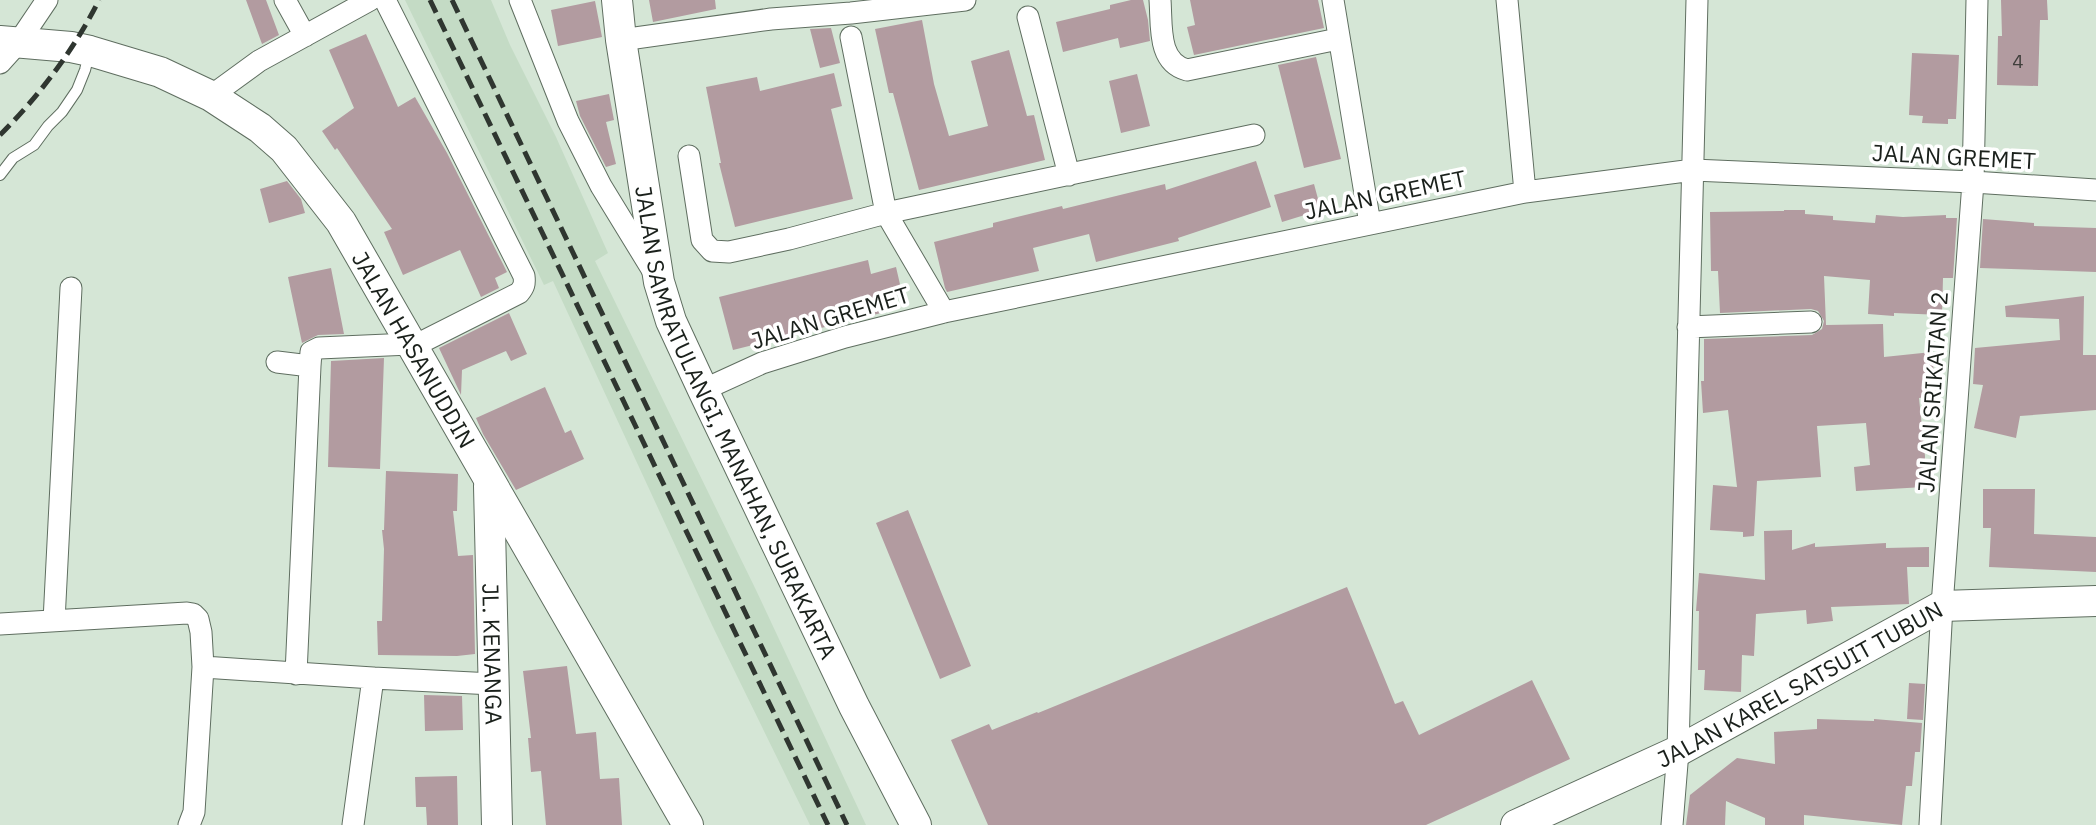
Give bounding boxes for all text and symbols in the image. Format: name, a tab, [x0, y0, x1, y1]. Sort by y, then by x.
house number: 4	[2012, 49, 2024, 73]
street label: JALAN GREMET	[1871, 137, 2037, 175]
street label: JALAN GREMET	[1302, 162, 1468, 226]
street label: JALAN SAMRATULANGI, MANAHAN, SURAKARTA	[629, 184, 844, 664]
street label: JALAN HASANUDDIN	[346, 246, 483, 453]
street label: JALAN GREMET	[747, 279, 913, 355]
street label: JALAN SRIKATAN 2	[1910, 290, 1954, 494]
street label: JL. KENANGA	[476, 583, 510, 725]
street label: JALAN KAREL SATSUIT TUBUN	[1652, 594, 1948, 774]

